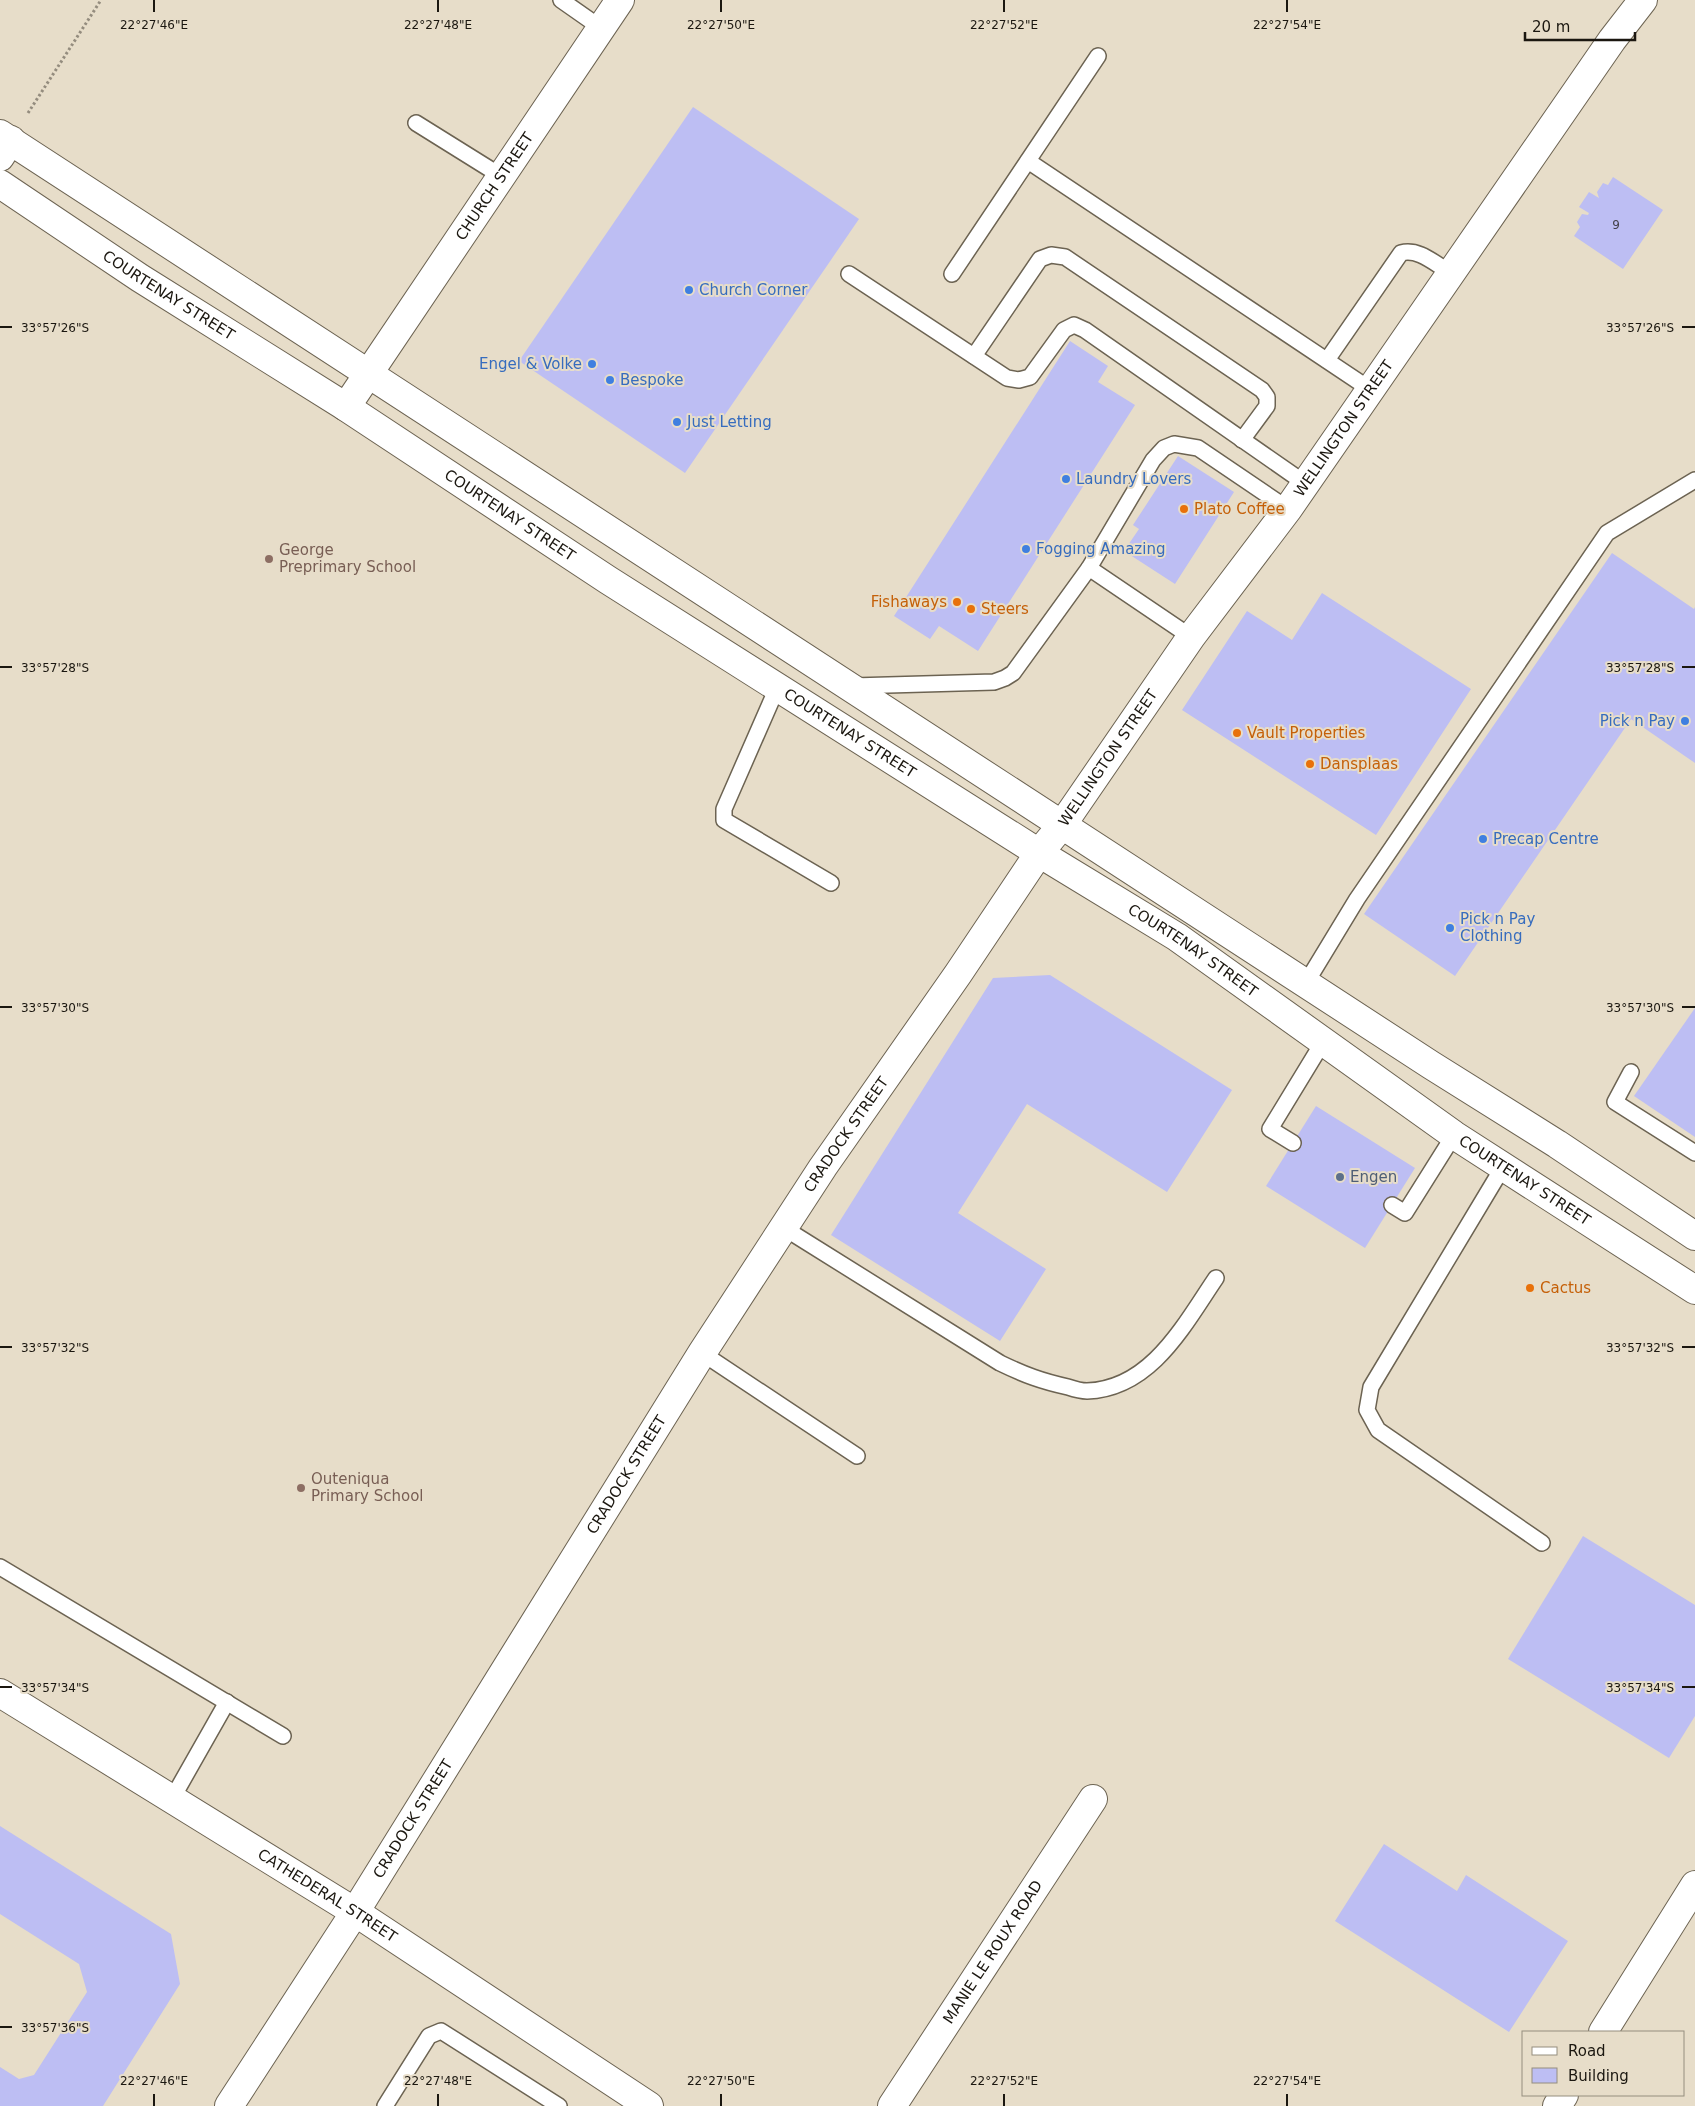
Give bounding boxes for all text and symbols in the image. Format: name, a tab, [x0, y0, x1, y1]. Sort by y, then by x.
scale bar	[1525, 10, 1635, 42]
text: 22°27'46"E	[120, 18, 188, 32]
text: 22°27'48"E	[404, 18, 472, 32]
text: 22°27'50"E	[687, 18, 755, 32]
text: 22°27'52"E	[970, 18, 1038, 32]
text: 22°27'54"E	[1253, 18, 1321, 32]
text: 20 m	[1532, 18, 1570, 36]
street label: CHURCH STREET	[452, 128, 538, 244]
house number: 9	[1612, 218, 1620, 232]
street label: COURTENAY STREET	[99, 247, 239, 344]
place label: Church Corner	[699, 281, 808, 299]
marker: Church Corner	[683, 284, 695, 296]
text: 33°57'26"S	[21, 321, 89, 335]
text: 33°57'26"S	[1606, 321, 1674, 335]
place label: Engel & Volke	[479, 355, 582, 373]
street label: WELLINGTON STREET	[1290, 356, 1398, 500]
marker: Engel & Volke	[586, 358, 598, 370]
place label: Bespoke	[620, 371, 683, 389]
marker: Bespoke	[604, 374, 616, 386]
place label: Just Letting	[686, 413, 772, 431]
marker: Just Letting	[671, 416, 683, 428]
street label: COURTENAY STREET	[441, 466, 579, 565]
place label: Laundry Lovers	[1076, 470, 1191, 488]
marker: Laundry Lovers	[1060, 473, 1072, 485]
place label: Plato Coffee	[1194, 500, 1285, 518]
marker: Plato Coffee	[1178, 503, 1190, 515]
place label: Fogging Amazing	[1036, 540, 1165, 558]
place label: George Preprimary School	[279, 541, 416, 576]
marker: Fogging Amazing	[1020, 543, 1032, 555]
marker: George Preprimary School	[263, 553, 275, 565]
place label: Fishaways	[871, 593, 947, 611]
marker: Fishaways	[951, 596, 963, 608]
place label: Steers	[981, 600, 1029, 618]
marker: Steers	[965, 603, 977, 615]
text: 33°57'28"S	[21, 661, 89, 675]
text: 33°57'28"S	[1606, 661, 1674, 675]
street label: COURTENAY STREET	[781, 685, 920, 782]
street label: WELLINGTON STREET	[1055, 685, 1162, 830]
place label: Pick n Pay	[1600, 712, 1675, 730]
marker: Pick n Pay	[1679, 715, 1691, 727]
place label: Vault Properties	[1247, 724, 1366, 742]
marker: Vault Properties	[1231, 727, 1243, 739]
place label: Dansplaas	[1320, 755, 1398, 773]
marker: Dansplaas	[1304, 758, 1316, 770]
place label: Precap Centre	[1493, 830, 1599, 848]
marker: Precap Centre	[1477, 833, 1489, 845]
street label: COURTENAY STREET	[1125, 900, 1262, 1001]
place label: Pick n Pay Clothing	[1460, 910, 1535, 945]
marker: Pick n Pay Clothing	[1444, 922, 1456, 934]
text: 33°57'30"S	[21, 1001, 89, 1015]
text: 33°57'30"S	[1606, 1001, 1674, 1015]
street label: CRADOCK STREET	[800, 1073, 893, 1196]
street label: COURTENAY STREET	[1456, 1132, 1595, 1230]
place label: Engen	[1350, 1168, 1397, 1186]
marker: Engen	[1334, 1171, 1346, 1183]
place label: Cactus	[1540, 1279, 1591, 1297]
marker: Cactus	[1524, 1282, 1536, 1294]
text: 33°57'32"S	[21, 1341, 89, 1355]
text: 33°57'32"S	[1606, 1341, 1674, 1355]
street label: CRADOCK STREET	[583, 1411, 670, 1537]
place label: Outeniqua Primary School	[311, 1470, 424, 1505]
marker: Outeniqua Primary School	[295, 1482, 307, 1494]
text: 33°57'34"S	[21, 1681, 89, 1695]
text: 33°57'34"S	[1606, 1681, 1674, 1695]
street label: CRADOCK STREET	[369, 1755, 457, 1881]
street label: CATHEDERAL STREET	[254, 1845, 401, 1947]
street label: MANIE LE ROUX ROAD	[939, 1877, 1046, 2027]
text: 33°57'36"S	[21, 2021, 89, 2035]
legend	[1522, 2031, 1685, 2096]
text: Road	[1568, 2042, 1606, 2060]
text: Building	[1568, 2067, 1629, 2085]
text: 22°27'46"E	[120, 2074, 188, 2088]
text: 22°27'48"E	[404, 2074, 472, 2088]
text: 22°27'50"E	[687, 2074, 755, 2088]
text: 22°27'52"E	[970, 2074, 1038, 2088]
text: 22°27'54"E	[1253, 2074, 1321, 2088]

